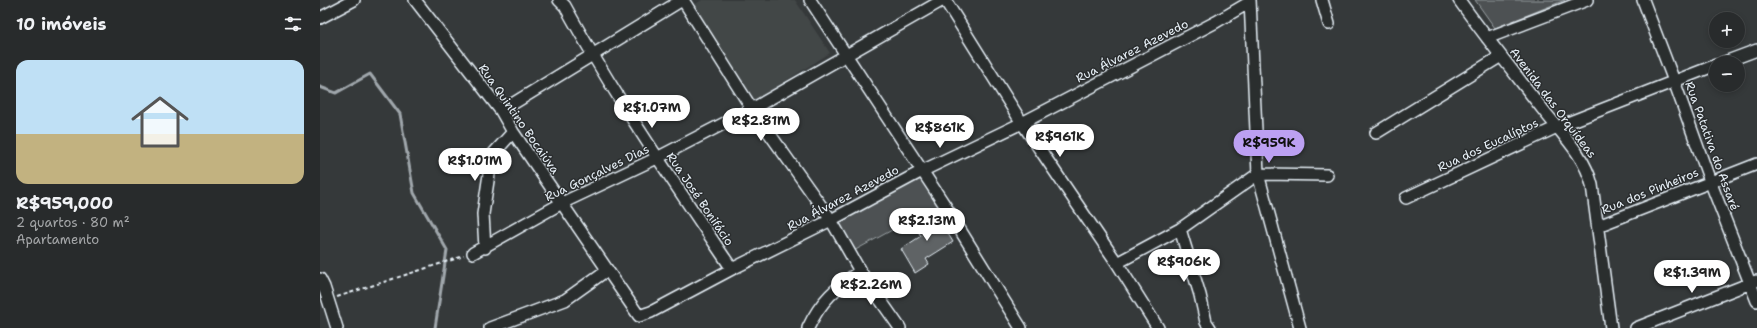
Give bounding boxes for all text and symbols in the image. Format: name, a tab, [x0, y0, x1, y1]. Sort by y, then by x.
map controls	[1709, 12, 1745, 92]
button: +	[1709, 12, 1745, 48]
text: 10 imóveis	[16, 13, 107, 35]
icon: filters	[282, 13, 304, 35]
street label: Rua Álvarez Azevedo	[1073, 16, 1191, 86]
street label: Avenida das Orquídeas	[1506, 45, 1600, 162]
button: −	[1709, 56, 1745, 92]
street label: Rua Quintino Bocaiúva	[475, 61, 563, 178]
street label: Rua Patativa do Assaré	[1681, 79, 1743, 213]
icon: home	[124, 86, 196, 158]
pin: R$1.07M	[615, 95, 689, 129]
text: R$1.07M	[623, 99, 681, 116]
pin: R$2.81M	[724, 108, 798, 142]
text: R$2.81M	[732, 112, 790, 129]
pin: R$861K	[907, 115, 973, 149]
street label: Rua dos Eucalíptos	[1435, 115, 1541, 175]
text: R$861K	[915, 119, 965, 136]
pin: R$961K	[1027, 124, 1093, 158]
text: R$961K	[1035, 128, 1085, 145]
pin: R$959K	[1236, 130, 1302, 164]
text: R$959K	[1243, 134, 1295, 151]
street label: Rua Gonçalves Dias	[542, 141, 652, 205]
pin: R$1.01M	[438, 148, 512, 182]
street label: Rua José Bonifácio	[663, 149, 737, 249]
text: R$1.01M	[448, 152, 502, 169]
street label: Rua Álvarez Azevedo	[784, 162, 902, 234]
street label: Rua dos Pinheiros	[1599, 164, 1701, 218]
text: R$959,000	[16, 192, 113, 214]
pin: R$2.13M	[890, 208, 964, 242]
text: R$2.13M	[898, 212, 956, 229]
text: 2 quartos · 80 m²	[16, 214, 130, 231]
text: Apartamento	[16, 231, 99, 248]
pin: R$906K	[1151, 249, 1217, 283]
text: R$906K	[1157, 253, 1211, 270]
pin: R$1.39M	[1655, 260, 1729, 294]
text: R$1.39M	[1663, 264, 1721, 281]
pin: R$2.26M	[834, 272, 908, 306]
text: R$2.26M	[840, 276, 902, 293]

